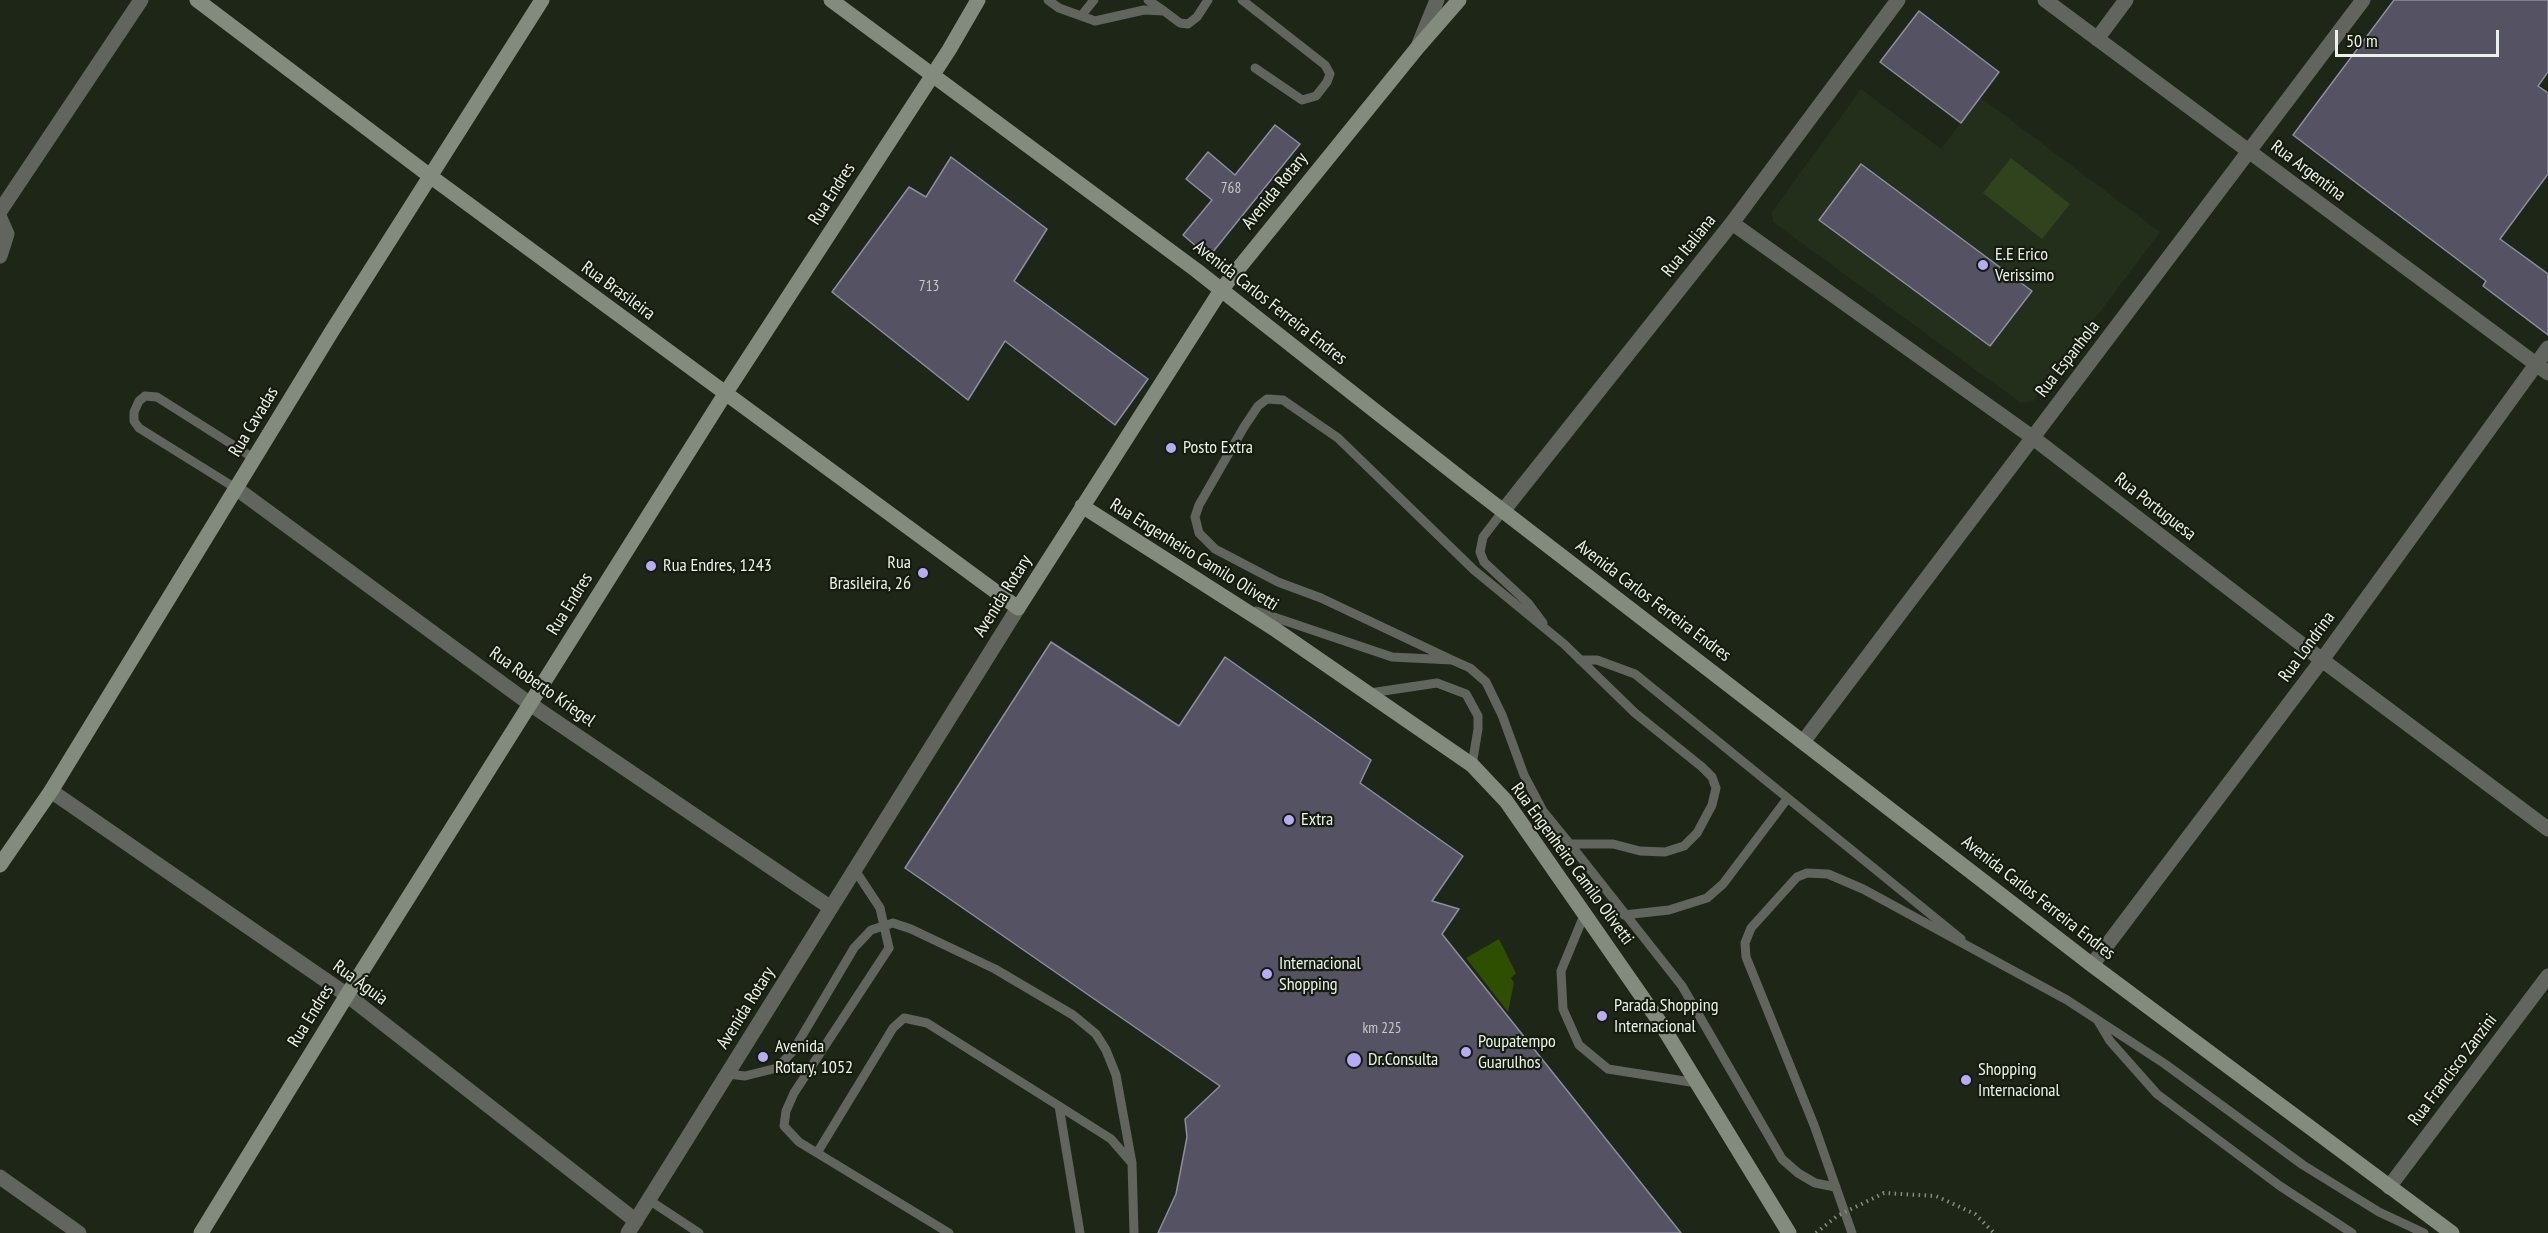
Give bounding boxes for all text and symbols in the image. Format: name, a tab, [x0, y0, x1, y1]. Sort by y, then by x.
scale bar	[2338, 18, 2502, 56]
text: 50 m	[2346, 29, 2378, 52]
street label: Rua Argentina	[2266, 136, 2350, 206]
street label: Avenida Rotary	[1237, 148, 1313, 234]
street label: Rua Endres	[804, 159, 860, 229]
house number: 768	[1221, 180, 1241, 198]
street label: Rua Italiana	[1657, 210, 1721, 282]
street label: Avenida Carlos Ferreira Endres	[1189, 236, 1351, 370]
place label: E.E Erico Verissimo	[1995, 244, 2054, 286]
street label: Rua Brasileira	[577, 257, 659, 325]
marker: E.E Erico Verissimo	[1976, 258, 1990, 272]
house number: 713	[919, 278, 939, 296]
street label: Rua Espanhola	[2031, 316, 2105, 402]
street label: Rua Cavadas	[225, 383, 283, 461]
place label: Posto Extra	[1183, 437, 1253, 459]
marker: Posto Extra	[1164, 441, 1178, 455]
street label: Rua Portuguesa	[2110, 469, 2200, 545]
street label: Rua Engenheiro Camilo Olivetti	[1106, 494, 1282, 616]
street label: Avenida Carlos Ferreira Endres	[1571, 536, 1735, 666]
street label: Avenida Rotary	[969, 551, 1037, 641]
place label: Rua Brasileira, 26	[829, 552, 911, 594]
place label: Rua Endres, 1243	[663, 555, 772, 577]
marker: Rua Endres, 1243	[644, 559, 658, 573]
marker: Rua Brasileira, 26	[916, 566, 930, 580]
street label: Rua Endres	[542, 569, 598, 639]
street label: Rua Londrina	[2274, 608, 2340, 686]
street label: Rua Roberto Kriegel	[485, 643, 599, 731]
street label: Rua Engenheiro Camilo Olivetti	[1506, 779, 1638, 949]
place label: Extra	[1301, 809, 1333, 831]
marker: Extra	[1282, 813, 1296, 827]
street label: Avenida Carlos Ferreira Endres	[1957, 831, 2119, 965]
place label: Internacional Shopping	[1279, 953, 1361, 996]
street label: Rua Águia	[328, 956, 392, 1010]
street label: Avenida Rotary	[712, 963, 780, 1053]
marker: Internacional Shopping	[1260, 967, 1274, 981]
street label: Rua Endres	[283, 981, 339, 1051]
place label: Parada Shopping Internacional	[1614, 995, 1718, 1038]
marker: Parada Shopping Internacional	[1595, 1009, 1609, 1023]
street label: Rua Francisco Zanzini	[2404, 1010, 2502, 1130]
house number: km 225	[1362, 1020, 1402, 1038]
place label: Poupatempo Guarulhos	[1478, 1031, 1556, 1074]
place label: Avenida Rotary, 1052	[775, 1036, 853, 1078]
marker: Poupatempo Guarulhos	[1459, 1045, 1473, 1059]
place label: Dr.Consulta	[1368, 1049, 1438, 1071]
marker: Avenida Rotary, 1052	[756, 1050, 770, 1064]
marker: Dr.Consulta	[1345, 1051, 1363, 1069]
place label: Shopping Internacional	[1978, 1059, 2060, 1102]
marker: Shopping Internacional	[1959, 1073, 1973, 1087]

